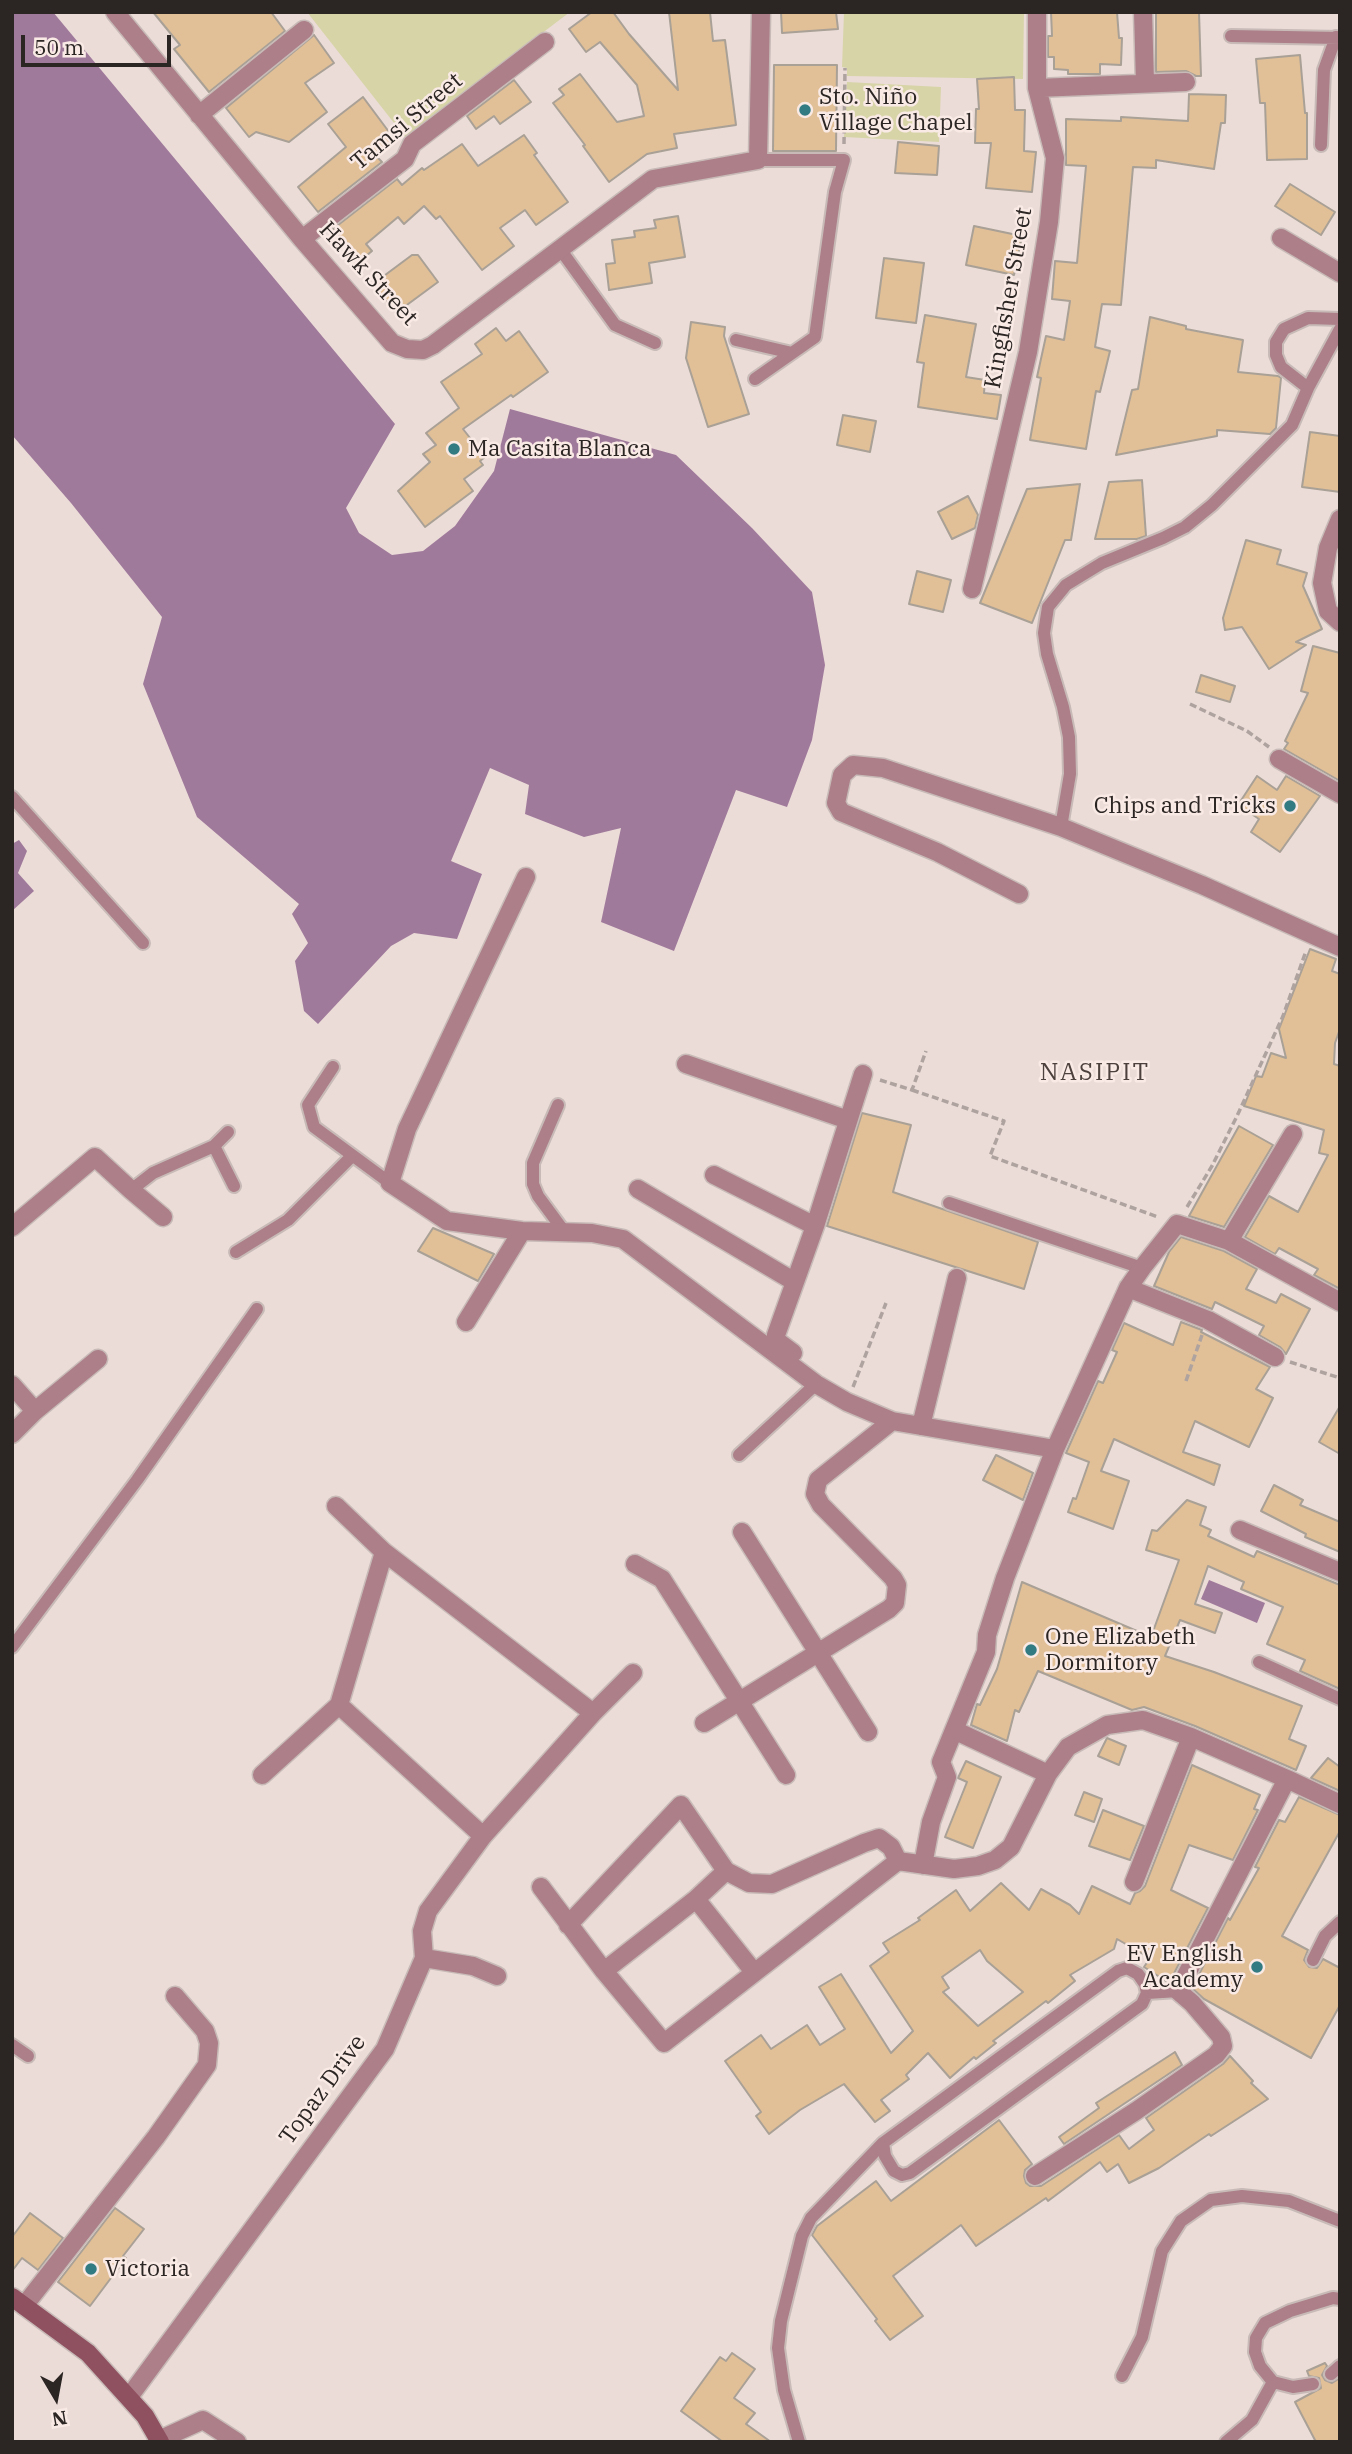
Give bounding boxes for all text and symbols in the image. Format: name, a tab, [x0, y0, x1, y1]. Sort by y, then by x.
scale bar	[24, 21, 175, 65]
text: 50 m	[34, 33, 84, 61]
street label: Tamsi Street	[346, 67, 468, 177]
place label: Sto. Niño Village Chapel	[819, 83, 973, 137]
marker: Sto. Niño Village Chapel	[797, 102, 813, 118]
street label: Kingfisher Street	[979, 205, 1039, 391]
street label: Hawk Street	[313, 216, 423, 332]
place label: Ma Casita Blanca	[468, 435, 652, 463]
marker: Ma Casita Blanca	[446, 441, 462, 457]
place label: Chips and Tricks	[1094, 792, 1276, 820]
marker: Chips and Tricks	[1282, 798, 1298, 814]
district label: NASIPIT	[1041, 1059, 1149, 1087]
place label: One Elizabeth Dormitory	[1045, 1623, 1196, 1677]
marker: One Elizabeth Dormitory	[1023, 1642, 1039, 1658]
place label: EV English Academy	[1126, 1940, 1243, 1994]
marker: EV English Academy	[1249, 1959, 1265, 1975]
street label: Topaz Drive	[274, 2030, 372, 2150]
place label: Victoria	[105, 2255, 190, 2283]
marker: Victoria	[83, 2261, 99, 2277]
north arrow	[21, 2363, 91, 2433]
text: N	[50, 2406, 69, 2432]

